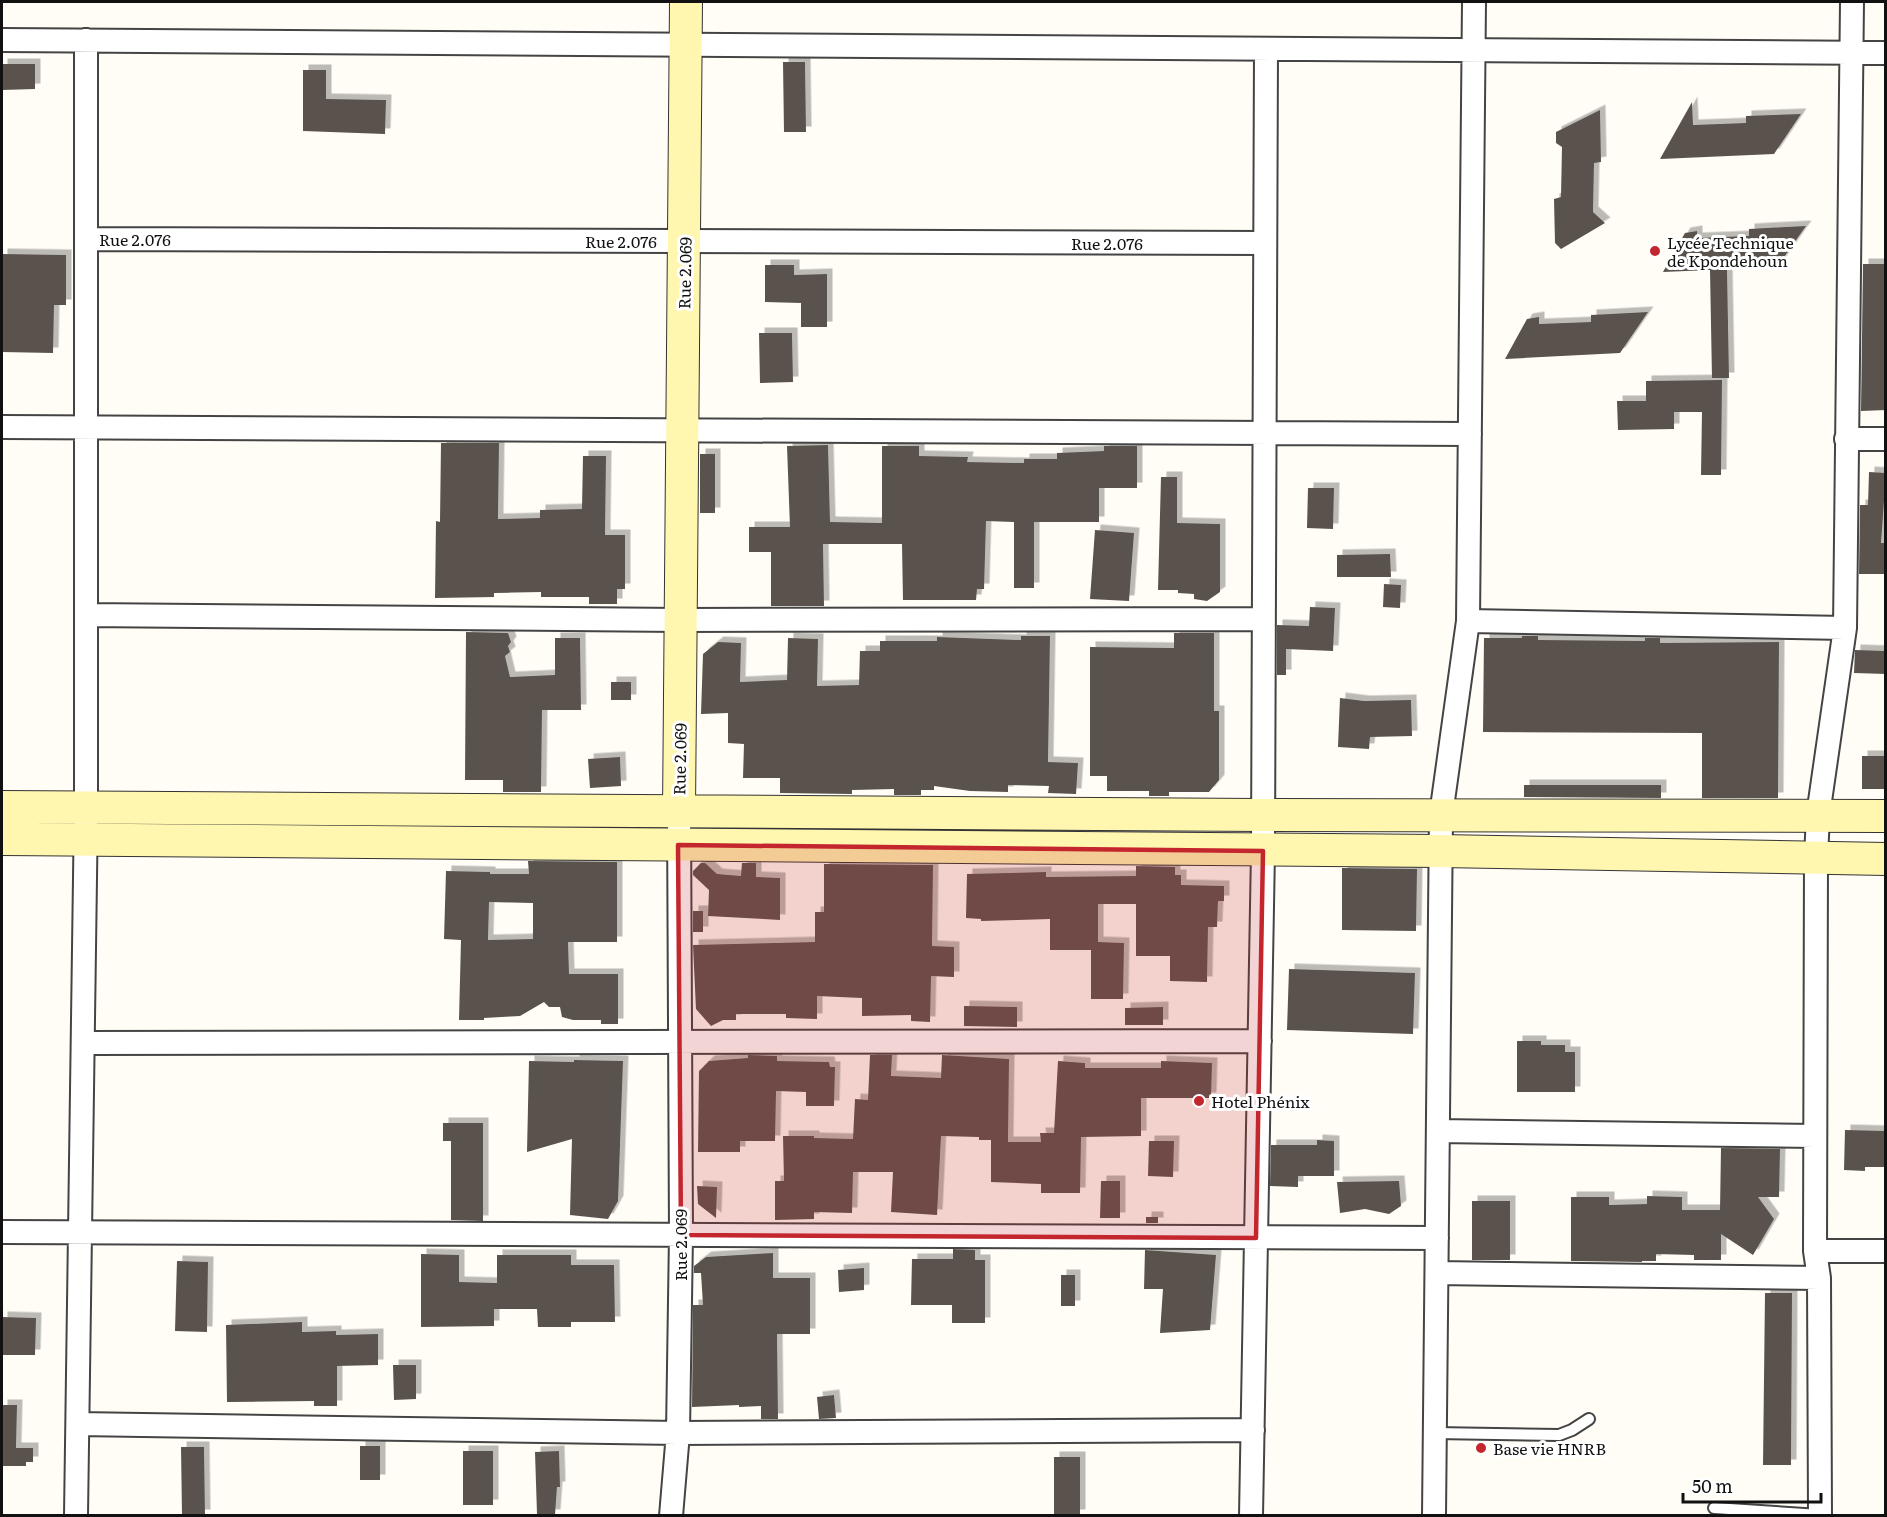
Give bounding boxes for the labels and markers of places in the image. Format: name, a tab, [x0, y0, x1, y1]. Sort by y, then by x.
place label: Lycée Technique de Kpondehoun	[1667, 230, 1794, 272]
marker: Lycée Technique de Kpondehoun	[1648, 244, 1662, 258]
place label: Hotel Phénix	[1211, 1089, 1311, 1113]
marker: Hotel Phénix	[1192, 1094, 1206, 1108]
place label: Base vie HNRB	[1493, 1436, 1606, 1460]
marker: Base vie HNRB	[1474, 1441, 1488, 1455]

